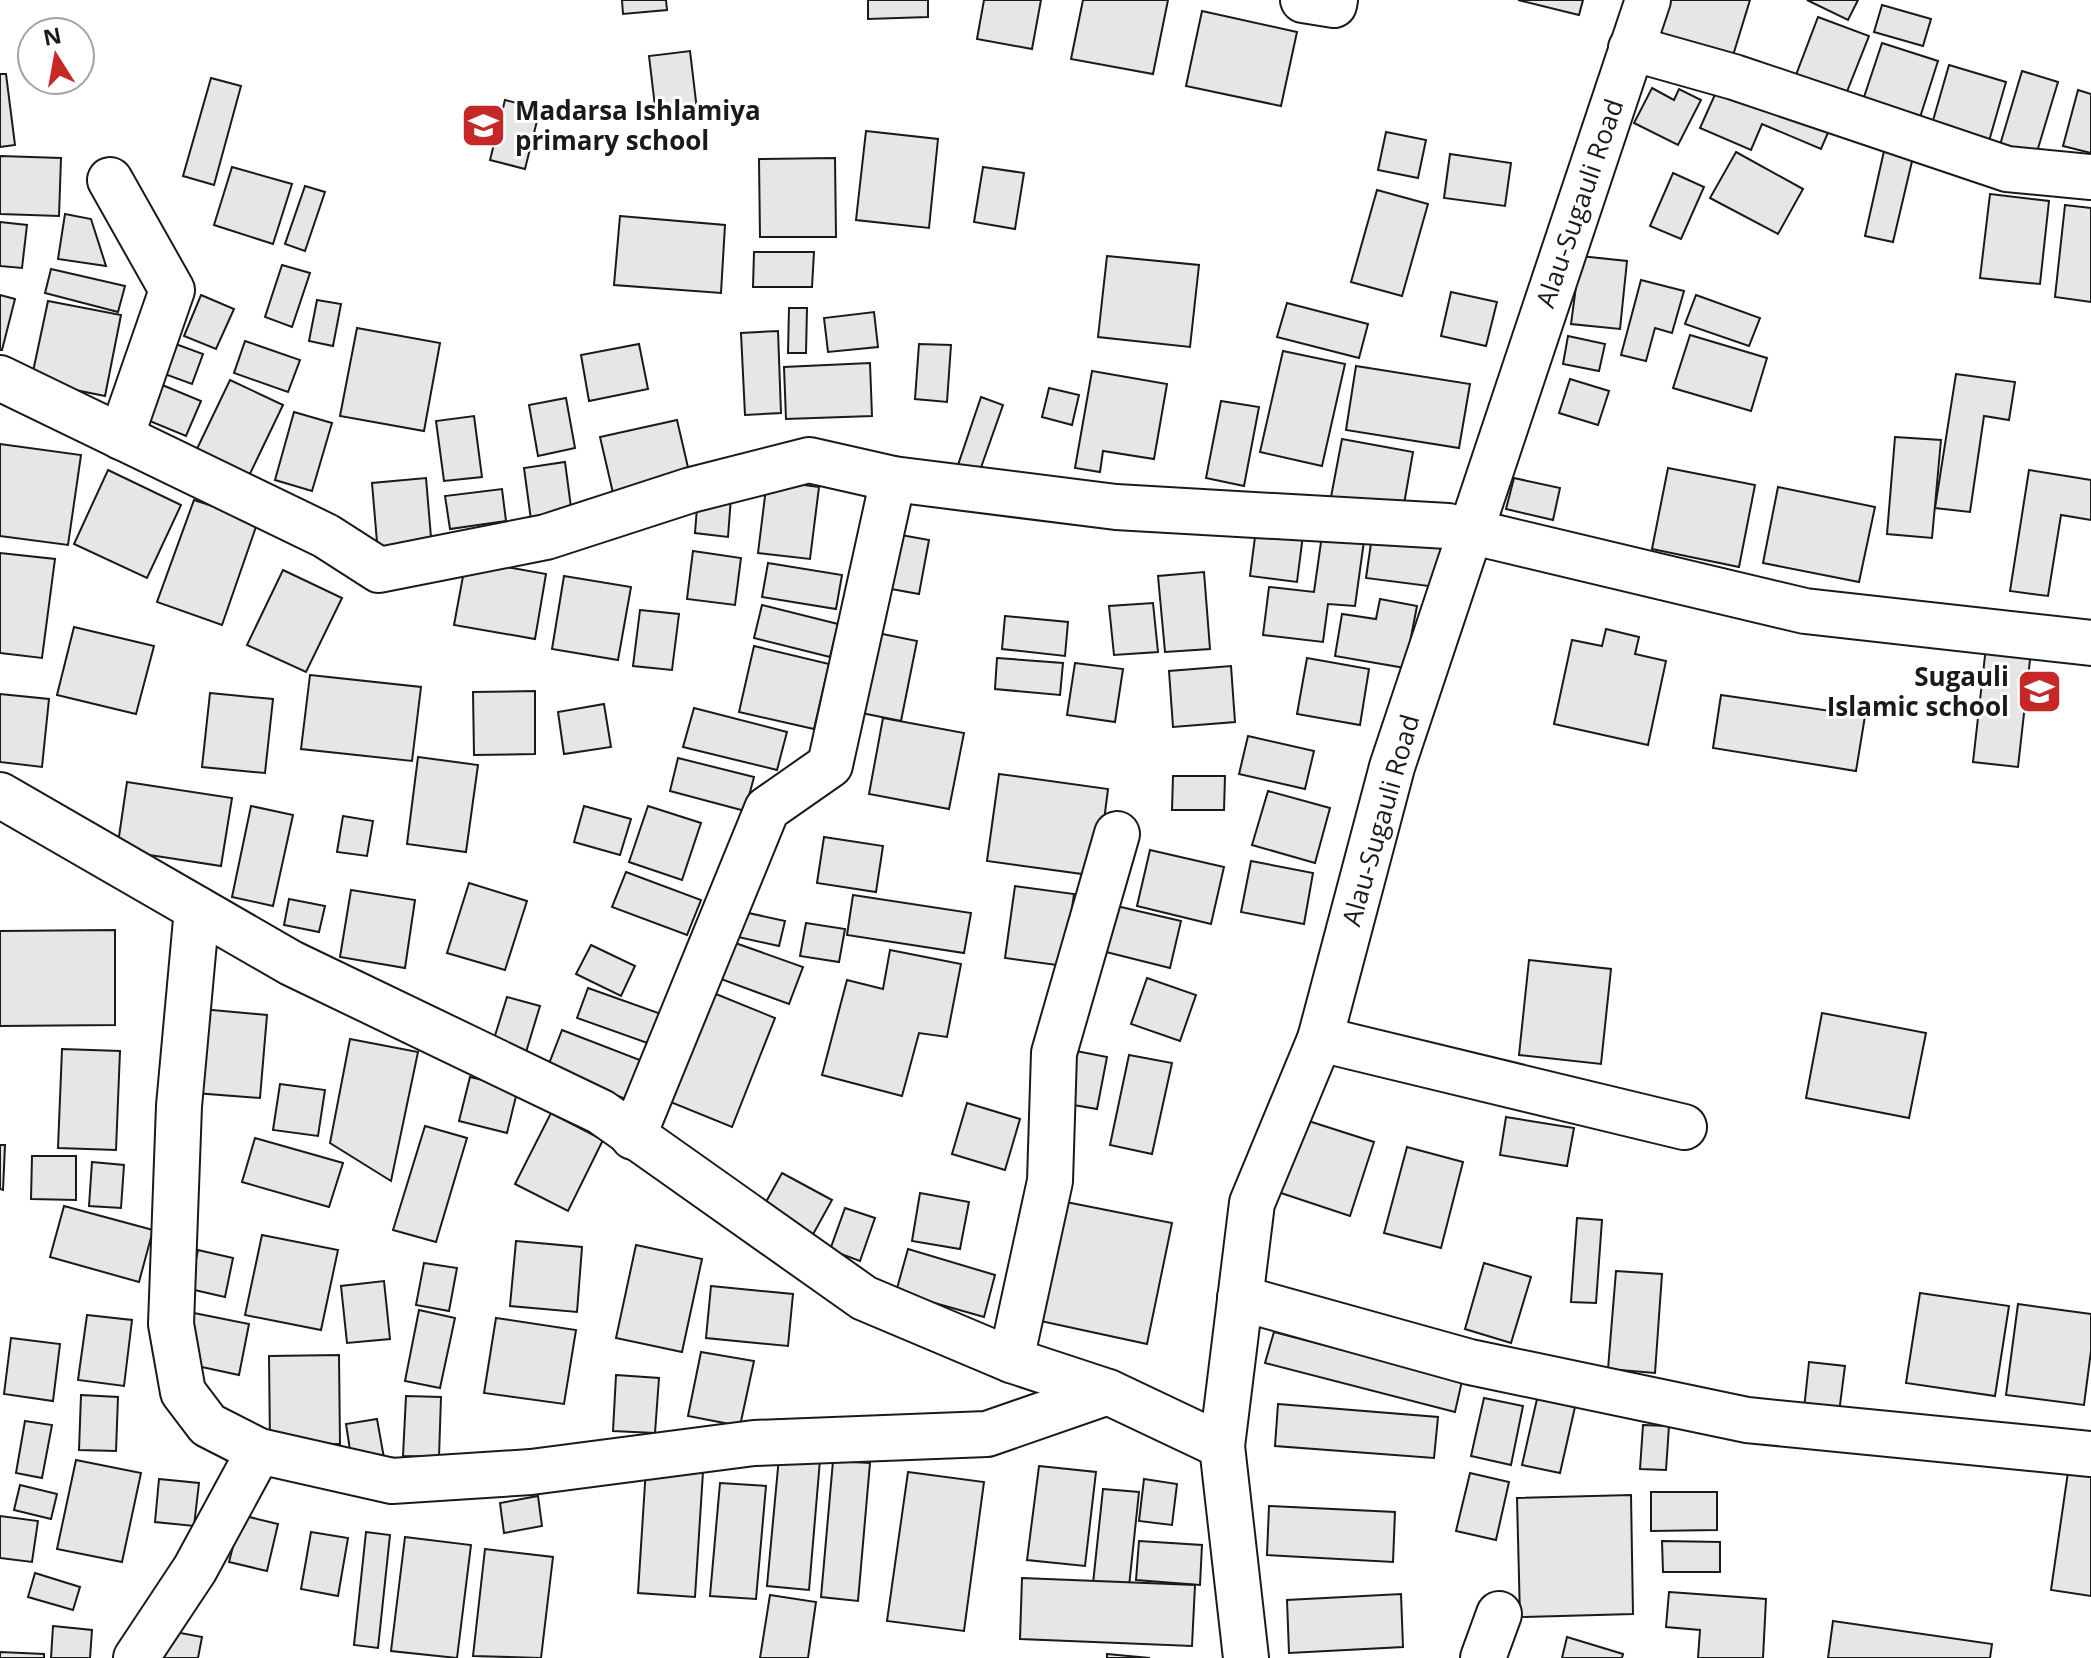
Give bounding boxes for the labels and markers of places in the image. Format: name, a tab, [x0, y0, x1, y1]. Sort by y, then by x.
place label: Madarsa Ishlamiya primary school	[515, 92, 761, 158]
school or university icon: Madarsa Ishlamiya primary school	[460, 101, 508, 149]
place label: Sugauli Islamic school	[1827, 658, 2009, 724]
school or university icon: Sugauli Islamic school	[2016, 667, 2064, 715]

